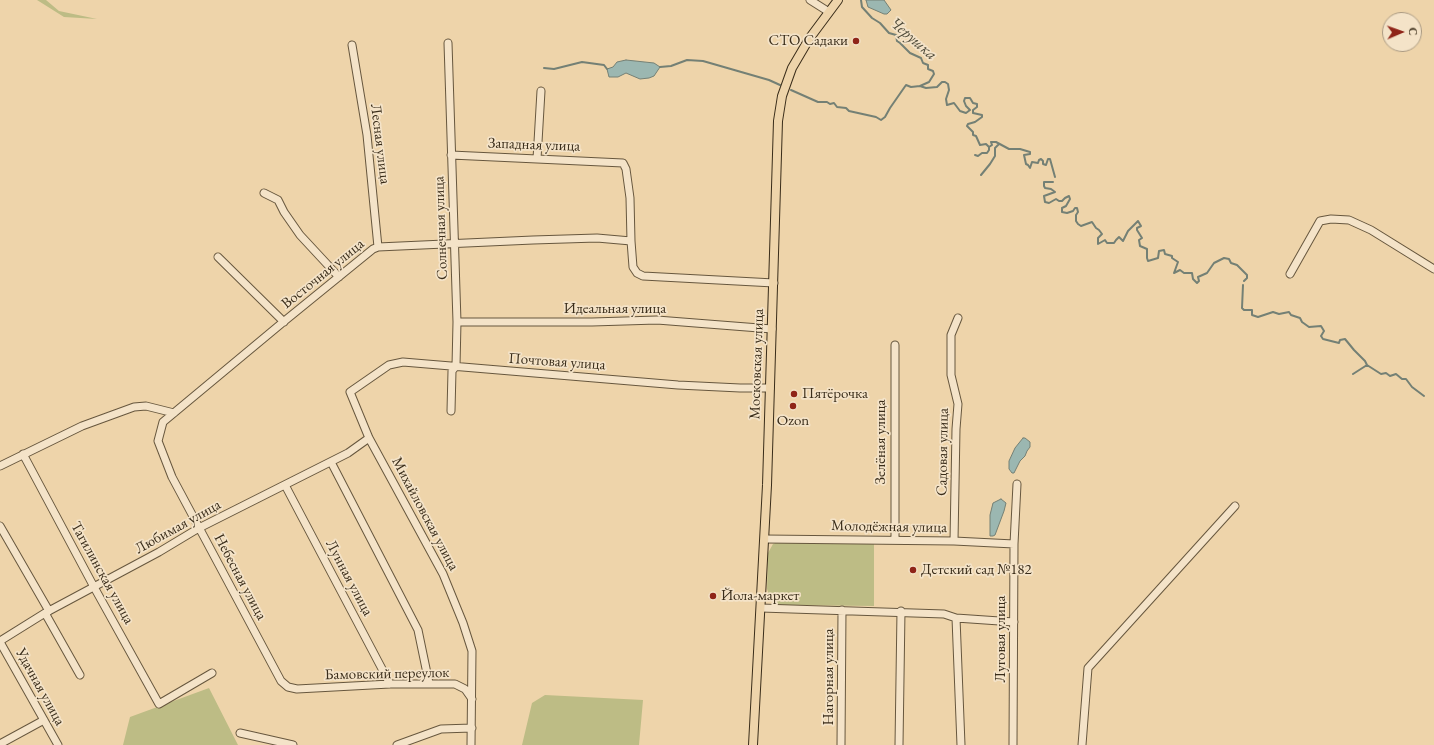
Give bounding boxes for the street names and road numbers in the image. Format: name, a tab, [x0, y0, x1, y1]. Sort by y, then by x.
street label: Лесная улица	[366, 103, 394, 185]
street label: Западная улица	[487, 134, 581, 156]
street label: Солнечная улица	[430, 176, 452, 280]
street label: Восточная улица	[278, 235, 368, 313]
street label: Идеальная улица	[564, 300, 666, 318]
street label: Московская улица	[746, 308, 768, 420]
street label: Почтовая улица	[508, 350, 606, 374]
street label: Зелёная улица	[872, 399, 890, 485]
street label: Садовая улица	[933, 408, 953, 496]
street label: Михайловская улица	[387, 454, 463, 574]
street label: Любимая улица	[132, 496, 224, 558]
street label: Молодёжная улица	[831, 517, 947, 537]
street label: Тагилинская улица	[66, 519, 138, 627]
street label: Небесная улица	[210, 531, 270, 623]
street label: Лунная улица	[321, 537, 377, 619]
street label: Луговая улица	[992, 595, 1010, 683]
street label: Нагорная улица	[820, 628, 838, 726]
street label: Удачная улица	[11, 645, 69, 729]
street label: Бамовский переулок	[324, 664, 450, 684]

